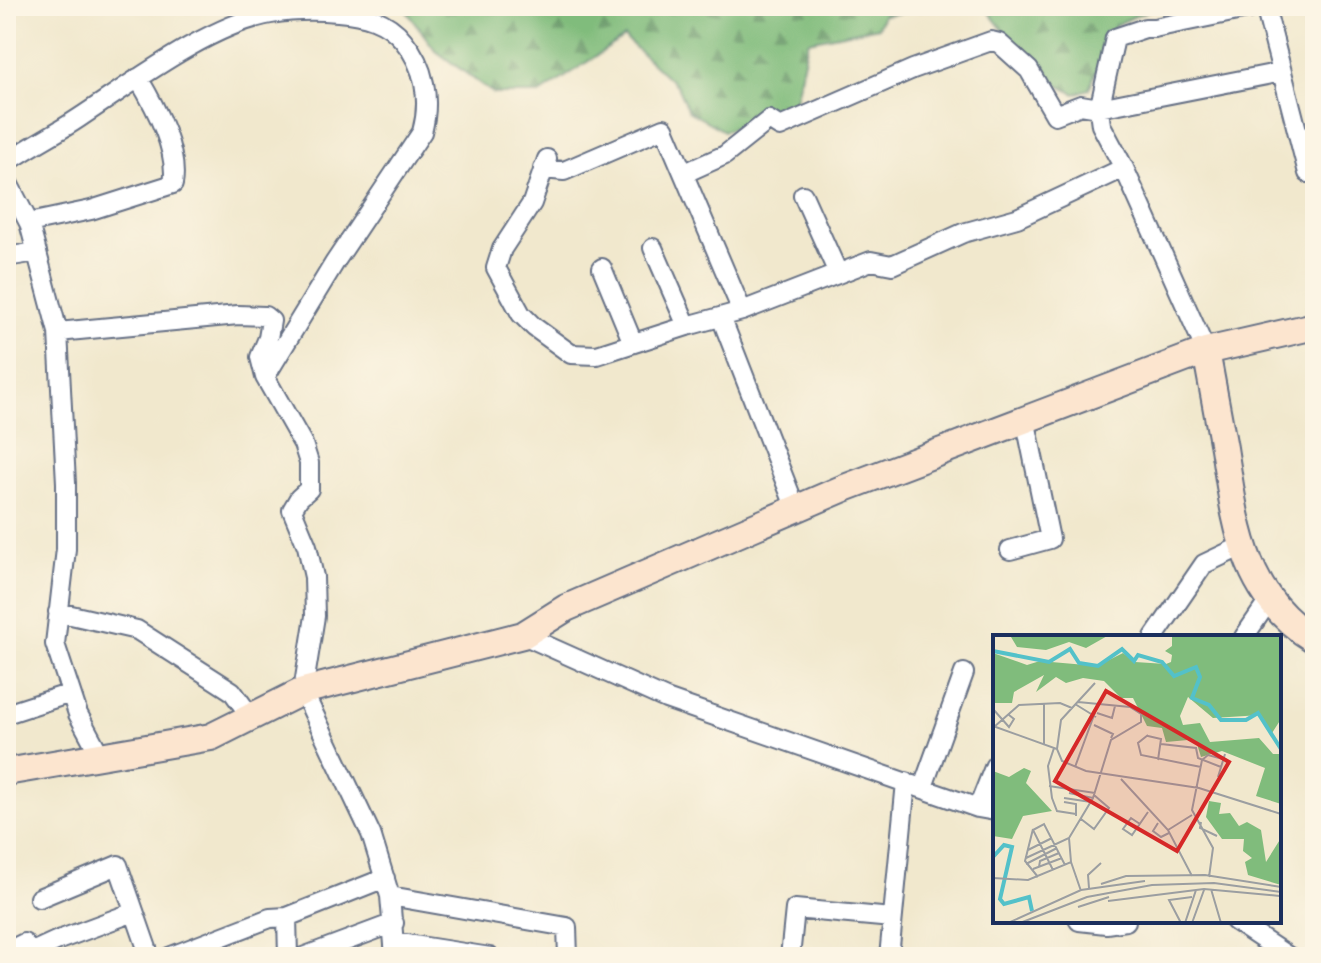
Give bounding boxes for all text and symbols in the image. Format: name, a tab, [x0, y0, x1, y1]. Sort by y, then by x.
inset map	[993, 635, 1281, 923]

